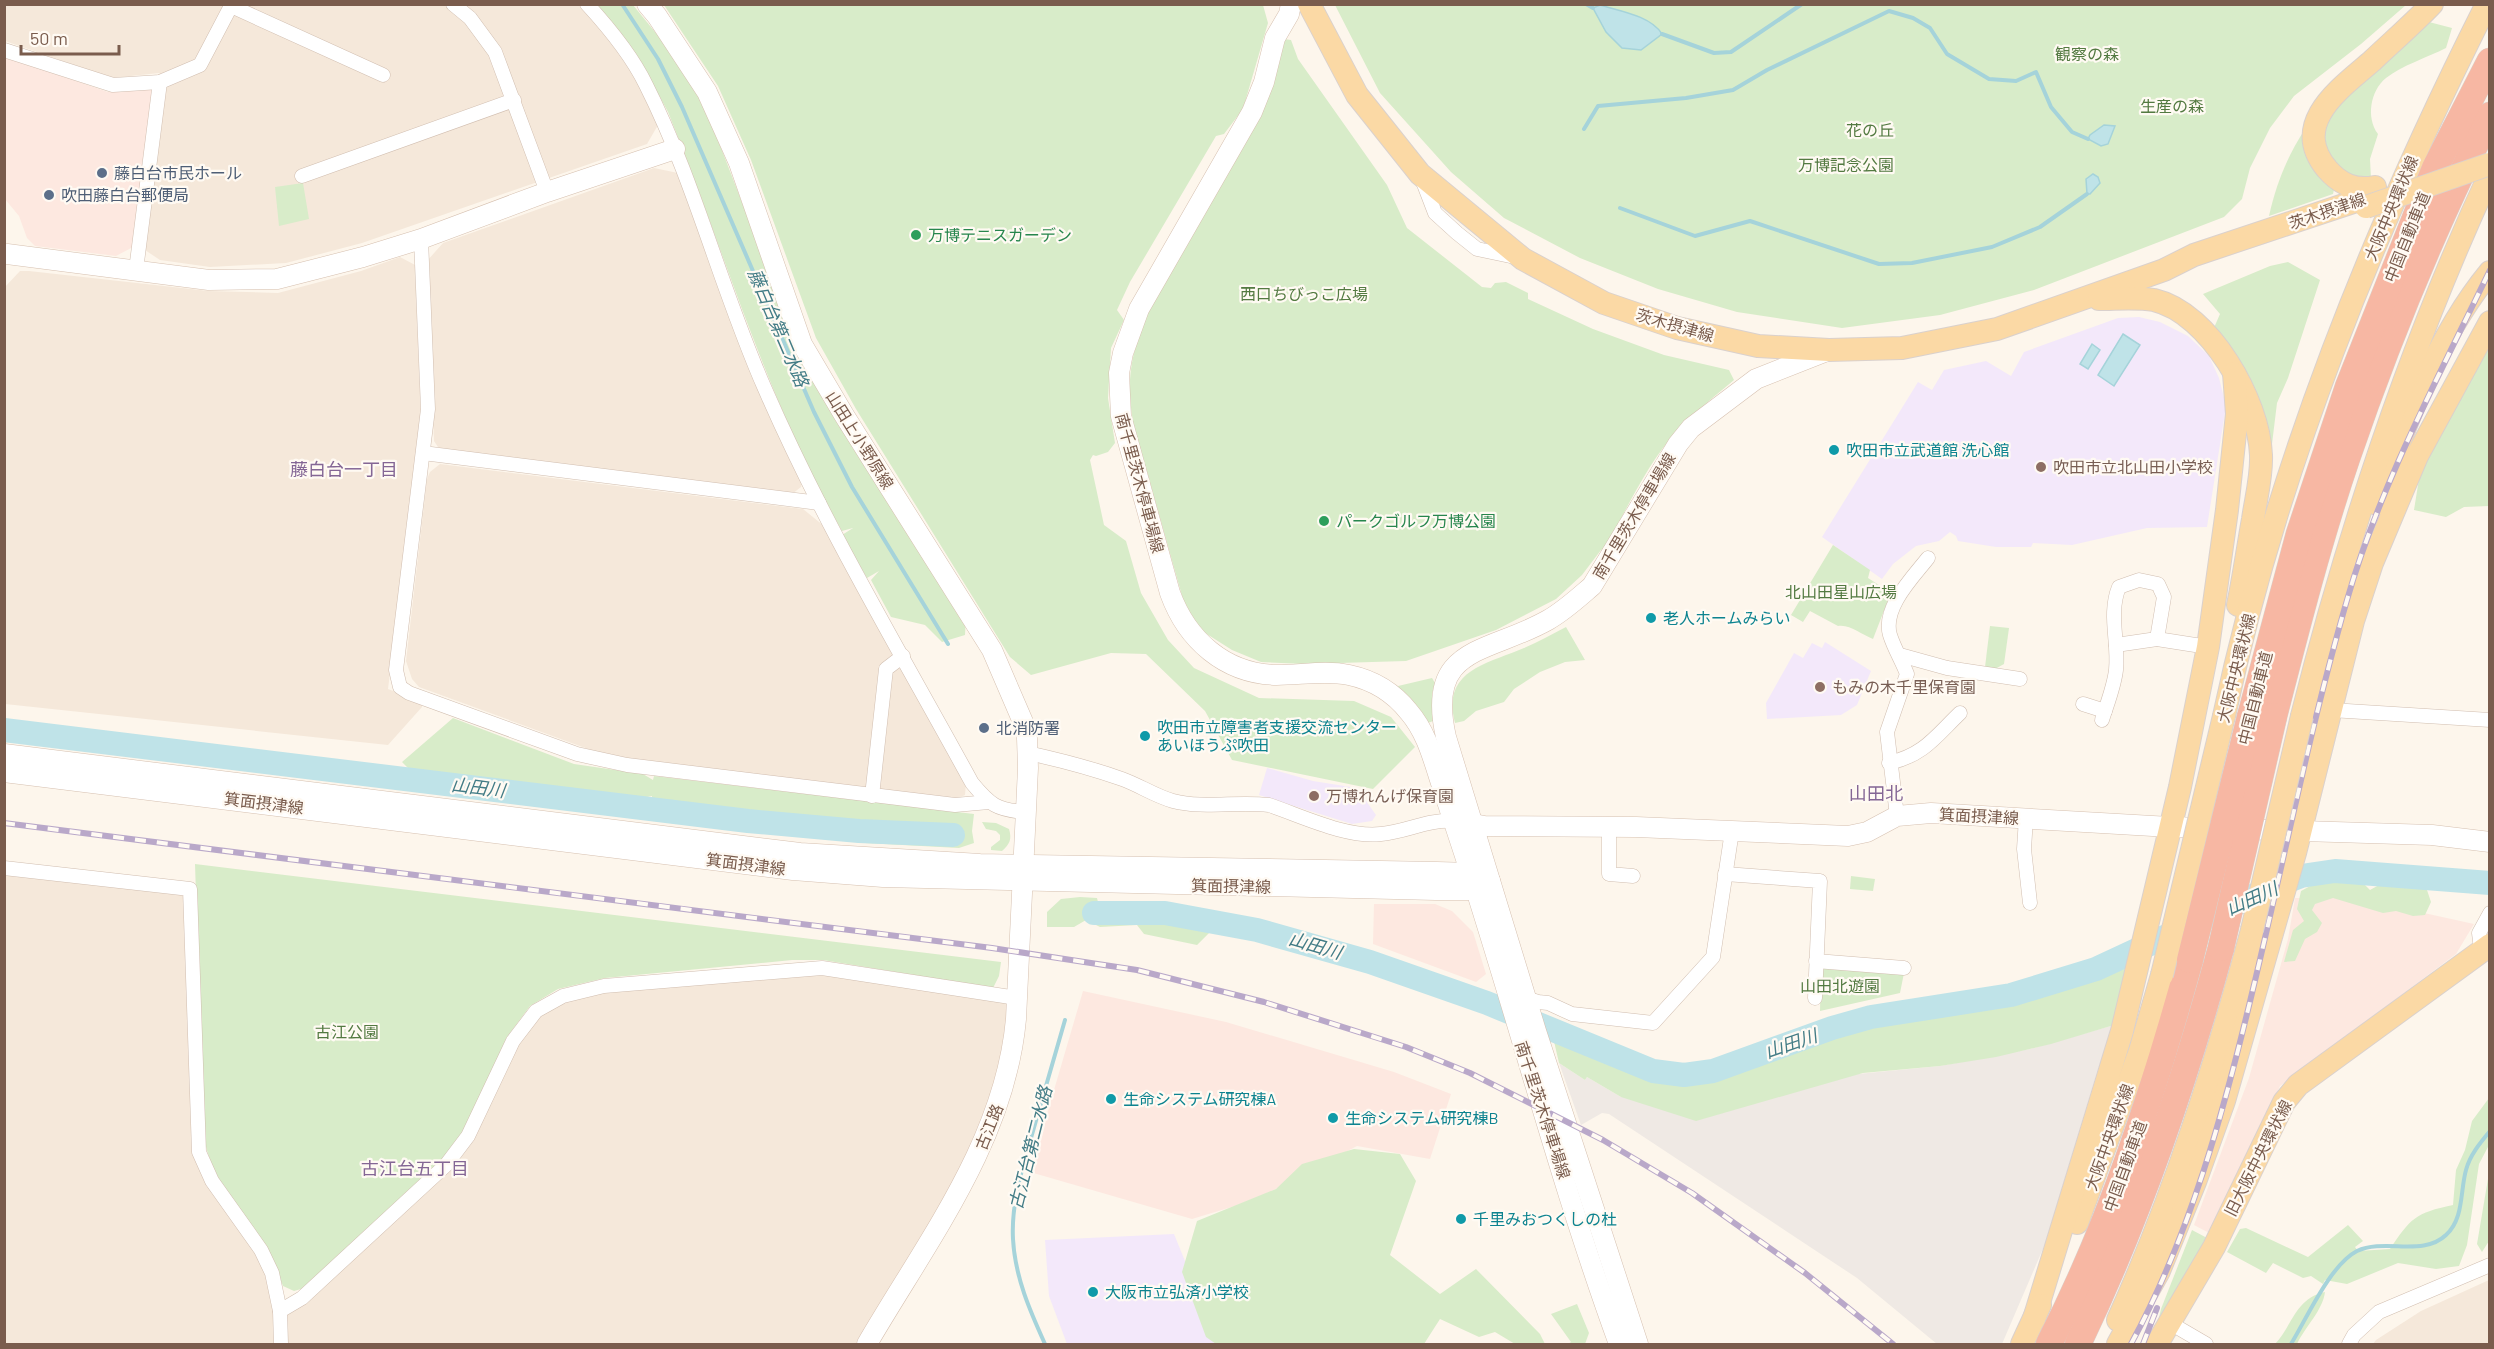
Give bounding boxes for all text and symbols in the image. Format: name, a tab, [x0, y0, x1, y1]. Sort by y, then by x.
scale bar	[21, 18, 118, 56]
text: 50 m	[30, 27, 68, 49]
park label: 観察の森	[2055, 44, 2119, 63]
park label: 生産の森	[2140, 96, 2204, 115]
park label: 花の丘	[1846, 120, 1894, 139]
street label: 大阪中央環状線	[2360, 153, 2421, 263]
park label: 万博記念公園	[1798, 155, 1894, 174]
place label: 藤白台市民ホール	[114, 163, 242, 182]
marker: 藤白台市民ホール	[95, 166, 109, 180]
place label: 吹田藤白台郵便局	[61, 185, 189, 204]
marker: 吹田藤白台郵便局	[42, 188, 56, 202]
street label: 茨木摂津線	[2286, 189, 2368, 233]
street label: 中国自動車道	[2380, 189, 2433, 285]
place label: 万博テニスガーデン	[928, 225, 1072, 244]
marker: 万博テニスガーデン	[909, 228, 923, 242]
water label: 藤白台第二水路	[744, 265, 814, 392]
park label: 西口ちびっこ広場	[1240, 284, 1368, 303]
street label: 茨木摂津線	[1634, 304, 1716, 345]
street label: 山田上小野原線	[823, 387, 898, 492]
street label: 南千里茨木停車場線	[1113, 411, 1168, 555]
place label: 吹田市立武道館 洗心館	[1846, 440, 2009, 459]
marker: 吹田市立武道館 洗心館	[1827, 443, 1841, 457]
street label: 南千里茨木停車場線	[1588, 449, 1679, 582]
place label: 吹田市立北山田小学校	[2053, 457, 2213, 476]
district label: 藤白台一丁目	[290, 458, 398, 480]
marker: 吹田市立北山田小学校	[2034, 460, 2048, 474]
place label: パークゴルフ万博公園	[1336, 511, 1496, 530]
marker: パークゴルフ万博公園	[1317, 514, 1331, 528]
park label: 北山田星山広場	[1785, 582, 1897, 601]
place label: 老人ホームみらい	[1663, 608, 1791, 627]
marker: 老人ホームみらい	[1644, 611, 1658, 625]
street label: 大阪中央環状線	[2213, 611, 2258, 725]
street label: 中国自動車道	[2234, 649, 2275, 747]
place label: もみの木千里保育園	[1832, 677, 1976, 696]
marker: もみの木千里保育園	[1813, 680, 1827, 694]
place label: 吹田市立障害者支援交流センター あいほうぷ吹田	[1157, 717, 1397, 754]
place label: 北消防署	[996, 718, 1060, 737]
marker: 北消防署	[977, 721, 991, 735]
marker: 吹田市立障害者支援交流センター あいほうぷ吹田	[1138, 729, 1152, 743]
water label: 山田川	[450, 773, 508, 801]
district label: 山田北	[1849, 782, 1903, 804]
place label: 万博れんげ保育園	[1326, 786, 1454, 805]
street label: 箕面摂津線	[223, 788, 305, 817]
marker: 万博れんげ保育園	[1307, 789, 1321, 803]
street label: 箕面摂津線	[1939, 804, 2019, 827]
street label: 箕面摂津線	[705, 849, 787, 878]
street label: 箕面摂津線	[1191, 875, 1271, 896]
water label: 山田川	[2222, 876, 2283, 919]
water label: 山田川	[1286, 927, 1346, 964]
park label: 山田北遊園	[1800, 976, 1880, 995]
park label: 古江公園	[315, 1022, 379, 1041]
water label: 山田川	[1762, 1023, 1822, 1062]
street label: 南千里茨木停車場線	[1512, 1038, 1575, 1181]
street label: 大阪中央環状線	[2080, 1081, 2137, 1193]
water label: 古江台第二水路	[1004, 1082, 1056, 1212]
place label: 生命システム研究棟A	[1123, 1089, 1277, 1108]
marker: 生命システム研究棟A	[1104, 1092, 1118, 1106]
street label: 旧大阪中央環状線	[2220, 1096, 2295, 1219]
street label: 古江路	[971, 1101, 1006, 1153]
place label: 生命システム研究棟B	[1345, 1108, 1499, 1127]
marker: 生命システム研究棟B	[1326, 1111, 1340, 1125]
street label: 中国自動車道	[2099, 1117, 2150, 1214]
district label: 古江台五丁目	[361, 1157, 469, 1179]
place label: 千里みおつくしの杜	[1473, 1209, 1617, 1228]
marker: 千里みおつくしの杜	[1454, 1212, 1468, 1226]
place label: 大阪市立弘済小学校	[1105, 1282, 1249, 1301]
marker: 大阪市立弘済小学校	[1086, 1285, 1100, 1299]

